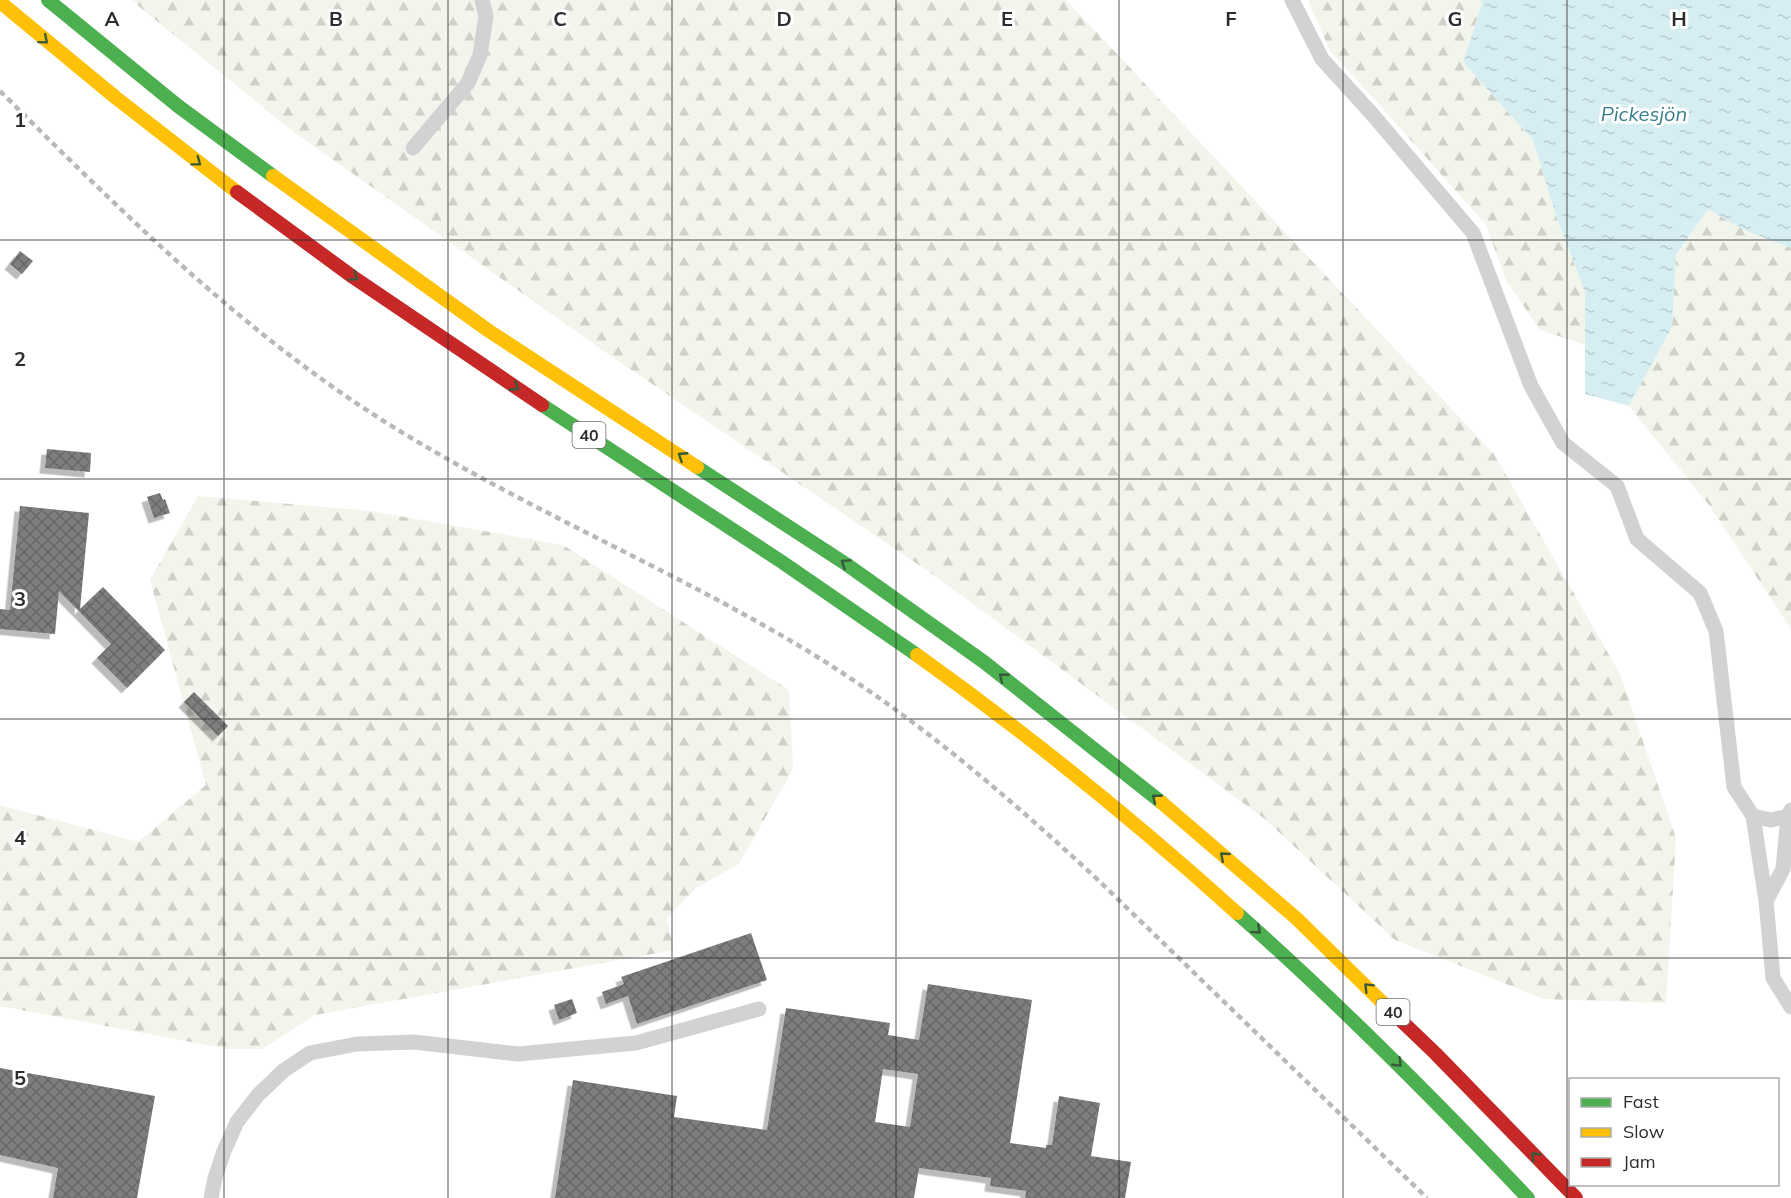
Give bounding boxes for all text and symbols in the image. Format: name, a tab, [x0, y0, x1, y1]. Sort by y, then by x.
text: A	[105, 6, 120, 31]
text: B	[329, 6, 343, 31]
text: C	[553, 6, 567, 31]
text: D	[776, 6, 792, 31]
text: E	[1001, 6, 1013, 31]
text: F	[1225, 6, 1237, 31]
text: G	[1448, 6, 1462, 31]
text: H	[1671, 6, 1687, 31]
one-way arrow	[38, 33, 48, 44]
water label: Pickesjön	[1601, 101, 1687, 126]
text: 1	[14, 107, 26, 132]
one-way arrow	[190, 154, 201, 165]
one-way arrow	[348, 270, 359, 281]
text: 2	[14, 346, 26, 371]
one-way arrow	[508, 380, 519, 391]
road number: 40	[572, 422, 606, 448]
one-way arrow	[678, 451, 688, 463]
one-way arrow	[841, 559, 852, 570]
text: 3	[14, 586, 26, 611]
one-way arrow	[999, 674, 1010, 685]
one-way arrow	[1152, 795, 1163, 806]
text: 4	[14, 825, 26, 850]
one-way arrow	[1220, 852, 1231, 863]
one-way arrow	[1250, 922, 1261, 933]
one-way arrow	[1365, 984, 1376, 995]
road number: 40	[1376, 999, 1410, 1025]
one-way arrow	[1391, 1056, 1402, 1067]
text: 5	[14, 1065, 26, 1090]
legend	[1569, 1078, 1779, 1186]
text: Fast	[1623, 1090, 1659, 1113]
text: Slow	[1623, 1120, 1665, 1143]
text: Jam	[1623, 1150, 1656, 1173]
one-way arrow	[1531, 1152, 1542, 1163]

